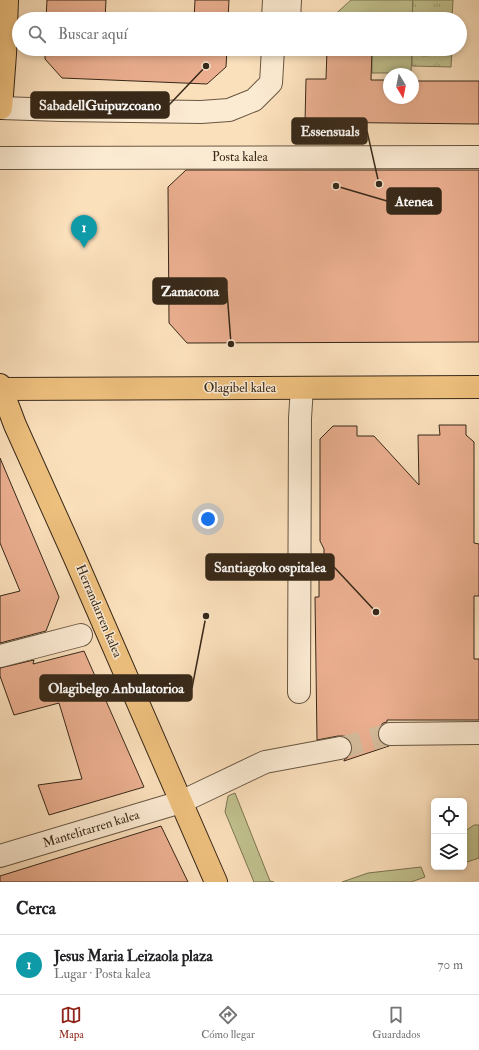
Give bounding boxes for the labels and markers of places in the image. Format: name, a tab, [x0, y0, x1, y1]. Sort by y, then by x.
callout: SabadellGuipuzcoano	[31, 92, 169, 118]
callout: Essensuals	[292, 118, 367, 144]
callout: Atenea	[387, 188, 441, 214]
pin: 1	[71, 215, 97, 248]
callout: Zamacona	[153, 278, 227, 304]
callout: Santiagoko ospitalea	[206, 554, 334, 580]
callout: Olagibelgo Anbulatorioa	[40, 675, 192, 701]

